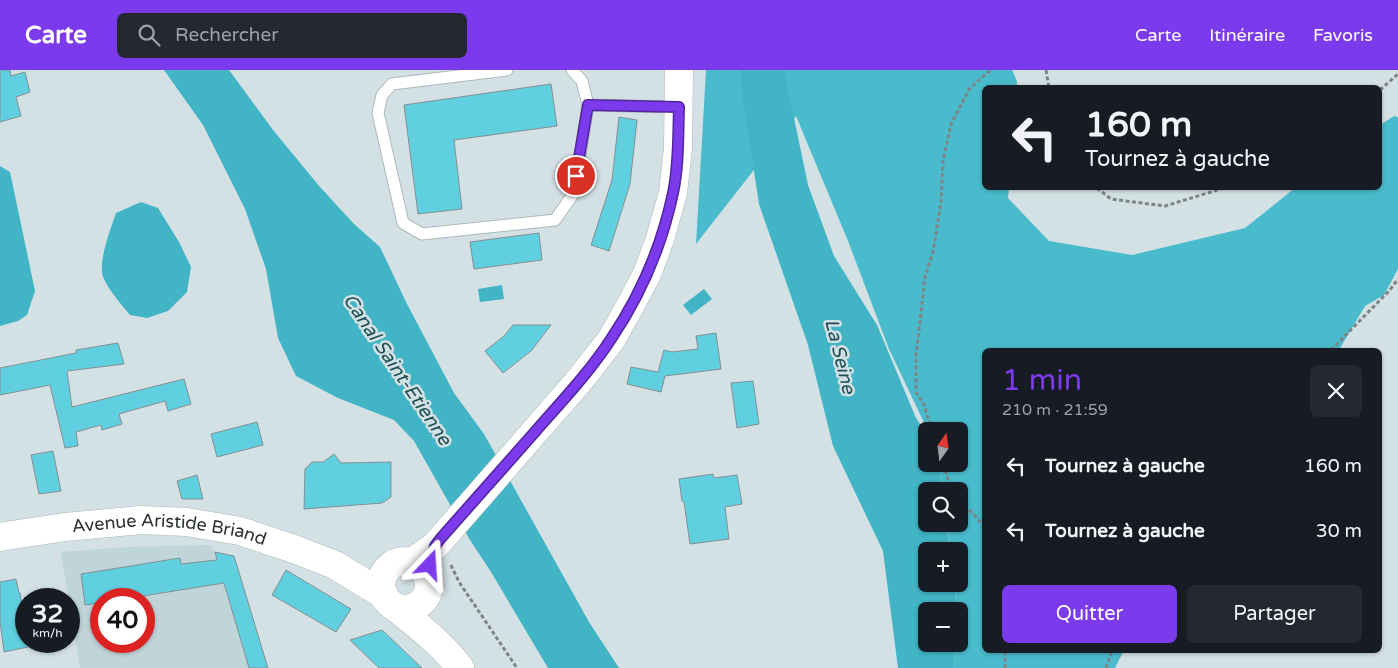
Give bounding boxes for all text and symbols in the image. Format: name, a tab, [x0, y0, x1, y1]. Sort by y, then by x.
search box	[117, 13, 467, 58]
text: Carte	[25, 21, 87, 50]
icon: search	[135, 21, 163, 49]
text: Rechercher	[175, 24, 278, 46]
text: Carte	[1135, 24, 1181, 46]
text: Itinéraire	[1209, 24, 1285, 46]
text: Favoris	[1313, 24, 1373, 46]
text: 160 m	[1085, 104, 1192, 146]
icon: left	[1002, 105, 1067, 170]
text: Tournez à gauche	[1085, 146, 1270, 172]
pin	[555, 155, 597, 197]
icon: arrive	[562, 162, 590, 190]
water label: Canal Saint-Etienne	[338, 290, 457, 450]
water label: La Seine	[820, 317, 860, 397]
text: 1 min	[1002, 362, 1082, 399]
button: close	[1310, 365, 1362, 417]
text: 210 m · 21:59	[1002, 400, 1108, 420]
north arrow	[918, 422, 968, 472]
map controls	[918, 422, 968, 652]
icon: left	[1002, 452, 1030, 480]
text: Tournez à gauche	[1045, 455, 1205, 477]
text: 160 m	[1304, 455, 1362, 477]
button: search	[918, 482, 968, 532]
street label: Avenue Aristide Briand	[71, 509, 269, 550]
icon: left	[1002, 517, 1030, 545]
text: Tournez à gauche	[1045, 520, 1205, 542]
text: 30 m	[1316, 520, 1362, 542]
position arrow	[403, 538, 455, 590]
button: +	[918, 542, 968, 592]
button: Quitter	[1002, 585, 1177, 643]
button: Partager	[1187, 585, 1362, 643]
speed limit sign: 40	[90, 588, 155, 653]
text: 32	[32, 599, 63, 629]
button: −	[918, 602, 968, 652]
text: km/h	[32, 626, 63, 640]

